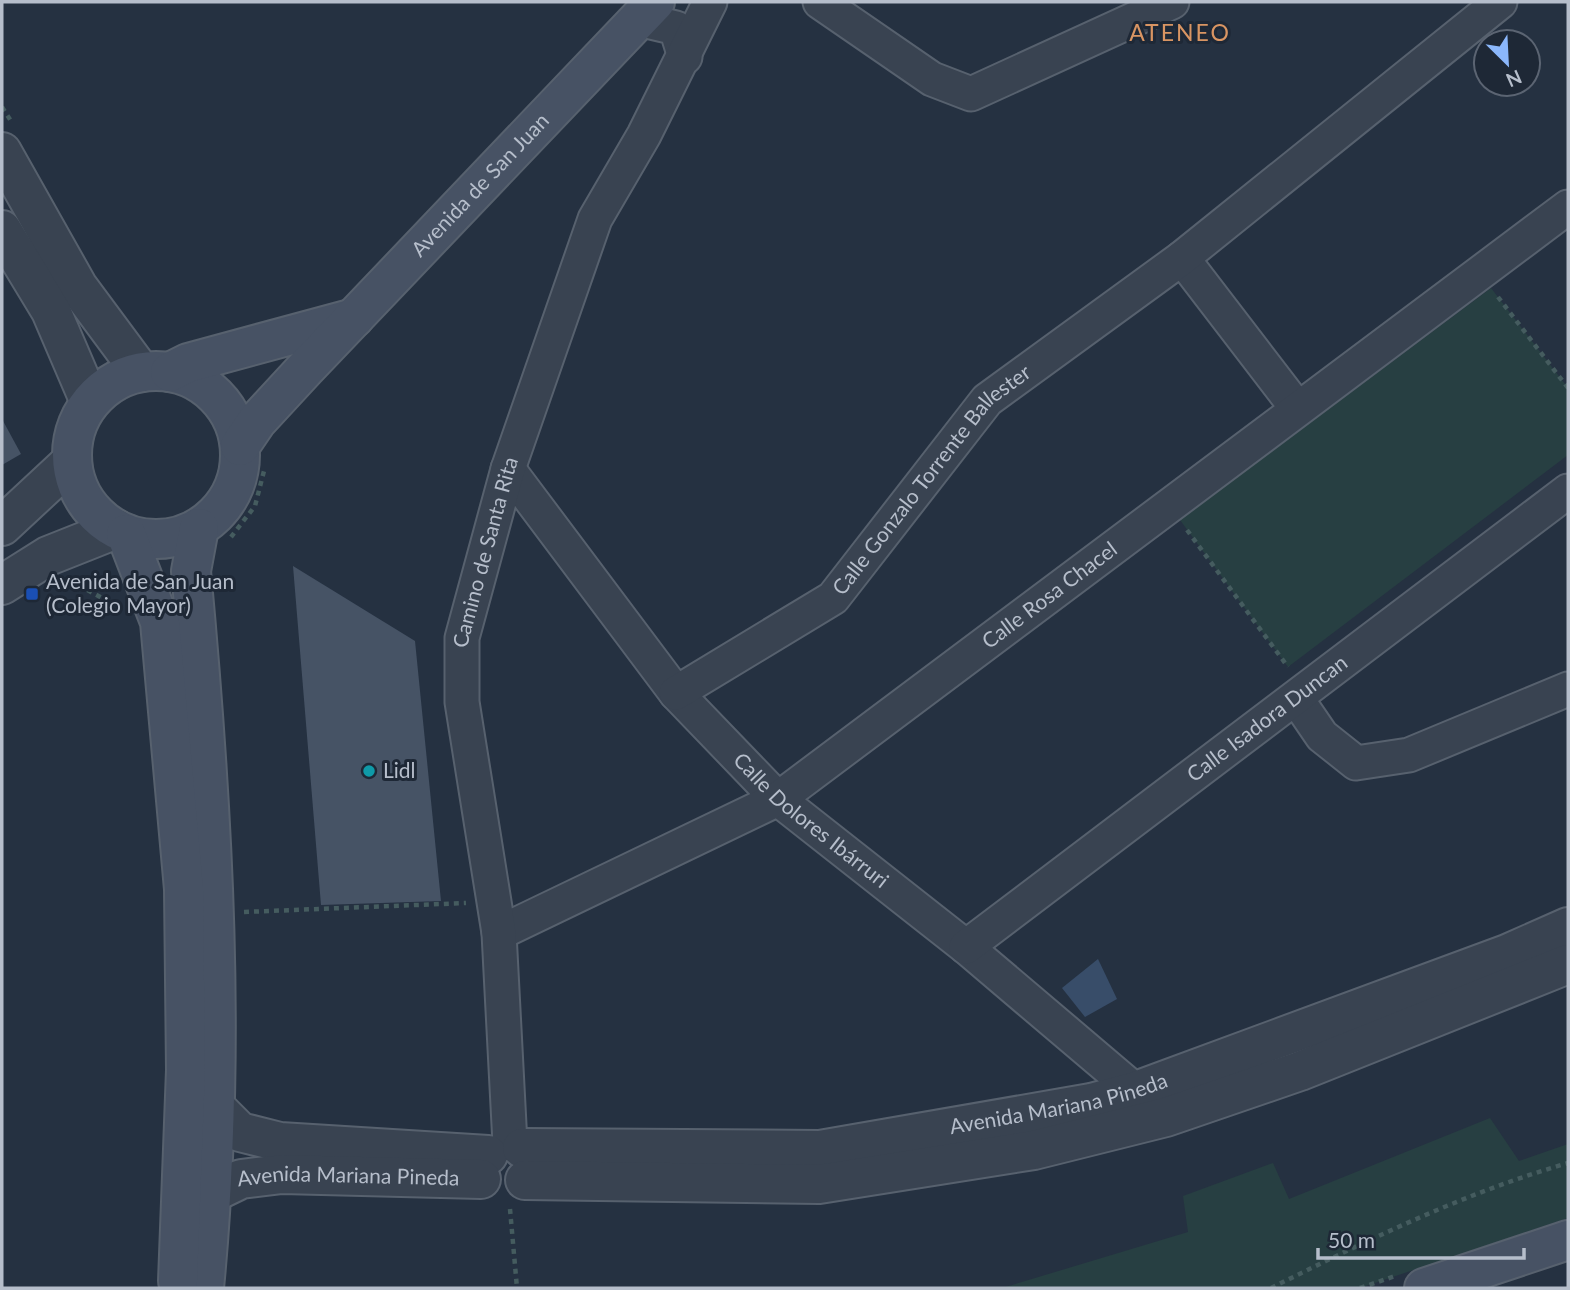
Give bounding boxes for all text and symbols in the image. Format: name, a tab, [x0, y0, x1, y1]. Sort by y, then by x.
district label: ATENEO	[1129, 18, 1231, 46]
north arrow	[1472, 28, 1542, 98]
text: N	[1503, 66, 1525, 92]
street label: Avenida de San Juan	[405, 107, 553, 261]
street label: Calle Gonzalo Torrente Ballester	[826, 358, 1035, 599]
street label: Camino de Santa Rita	[448, 453, 522, 648]
street label: Calle Rosa Chacel	[976, 536, 1121, 653]
place label: Avenida de San Juan (Colegio Mayor)	[46, 568, 234, 617]
marker: Avenida de San Juan (Colegio Mayor)	[24, 586, 40, 602]
street label: Calle Isadora Duncan	[1181, 649, 1351, 786]
street label: Calle Dolores Ibárruri	[729, 747, 894, 892]
place label: Lidl	[383, 757, 416, 782]
marker: Lidl	[361, 763, 377, 779]
street label: Avenida Mariana Pineda	[947, 1067, 1170, 1138]
street label: Avenida Mariana Pineda	[236, 1160, 460, 1190]
scale bar	[1318, 1216, 1524, 1260]
text: 50 m	[1328, 1227, 1375, 1252]

